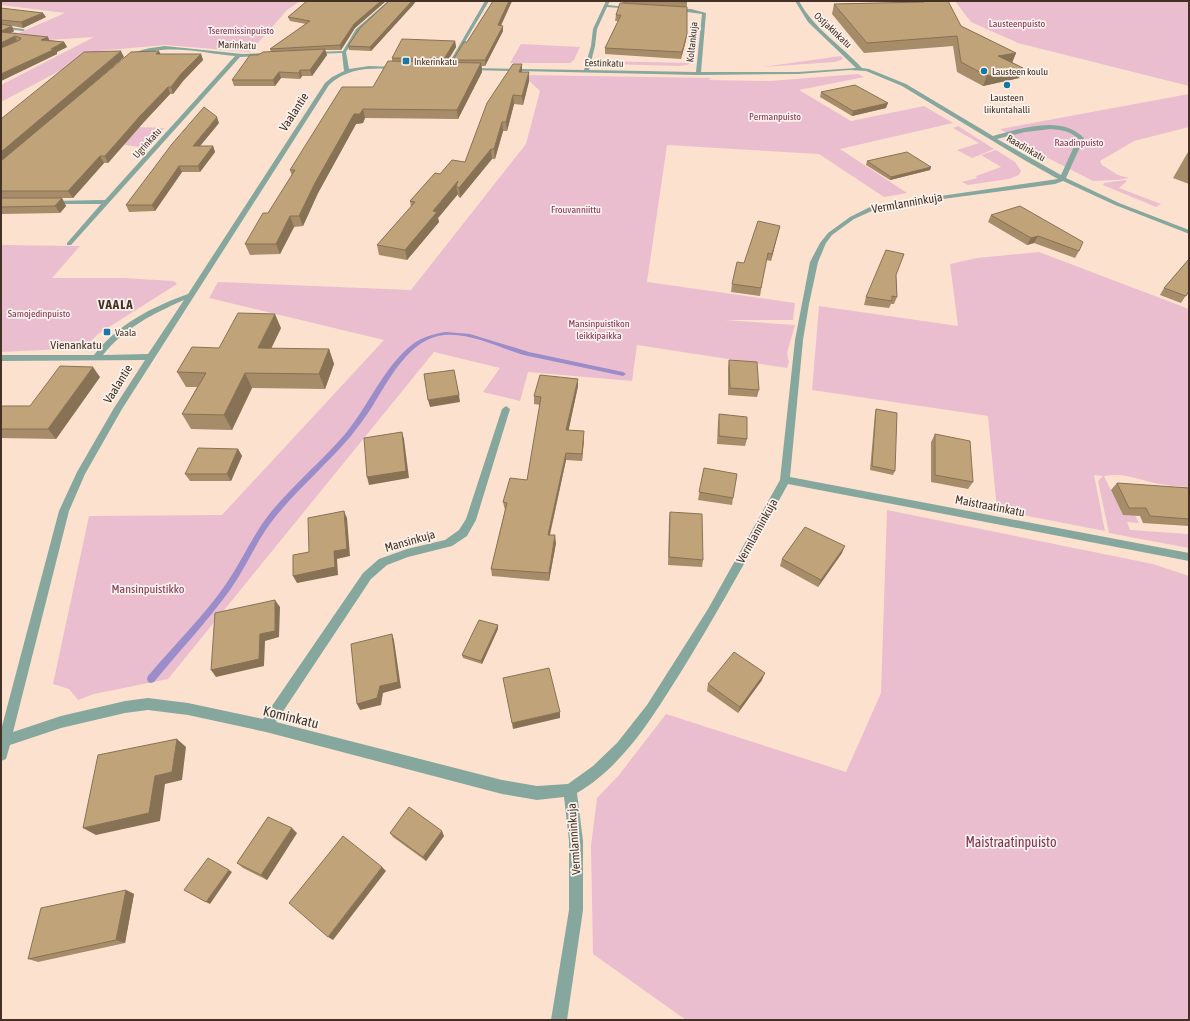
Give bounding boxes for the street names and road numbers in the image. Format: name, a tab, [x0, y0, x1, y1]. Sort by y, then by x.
street label: Ostjakinkatu	[812, 10, 854, 50]
street label: Koltankuja	[684, 21, 700, 63]
street label: Marinkatu	[218, 39, 256, 51]
street label: Eestinkatu	[584, 57, 624, 69]
street label: Vaalantie	[276, 90, 312, 134]
street label: Ugrinkatu	[131, 125, 164, 160]
street label: Raadinkatu	[1005, 132, 1047, 164]
street label: Vermlanninkuja	[871, 190, 943, 216]
street label: Vienankatu	[50, 338, 102, 352]
street label: Vaalantie	[101, 362, 135, 406]
street label: Maistraatinkatu	[954, 492, 1026, 520]
street label: Vermlanninkuja	[734, 496, 780, 566]
street label: Mansinkuja	[383, 527, 437, 555]
street label: Kominkatu	[262, 702, 320, 732]
street label: Vermlanninkuja	[565, 803, 583, 875]

